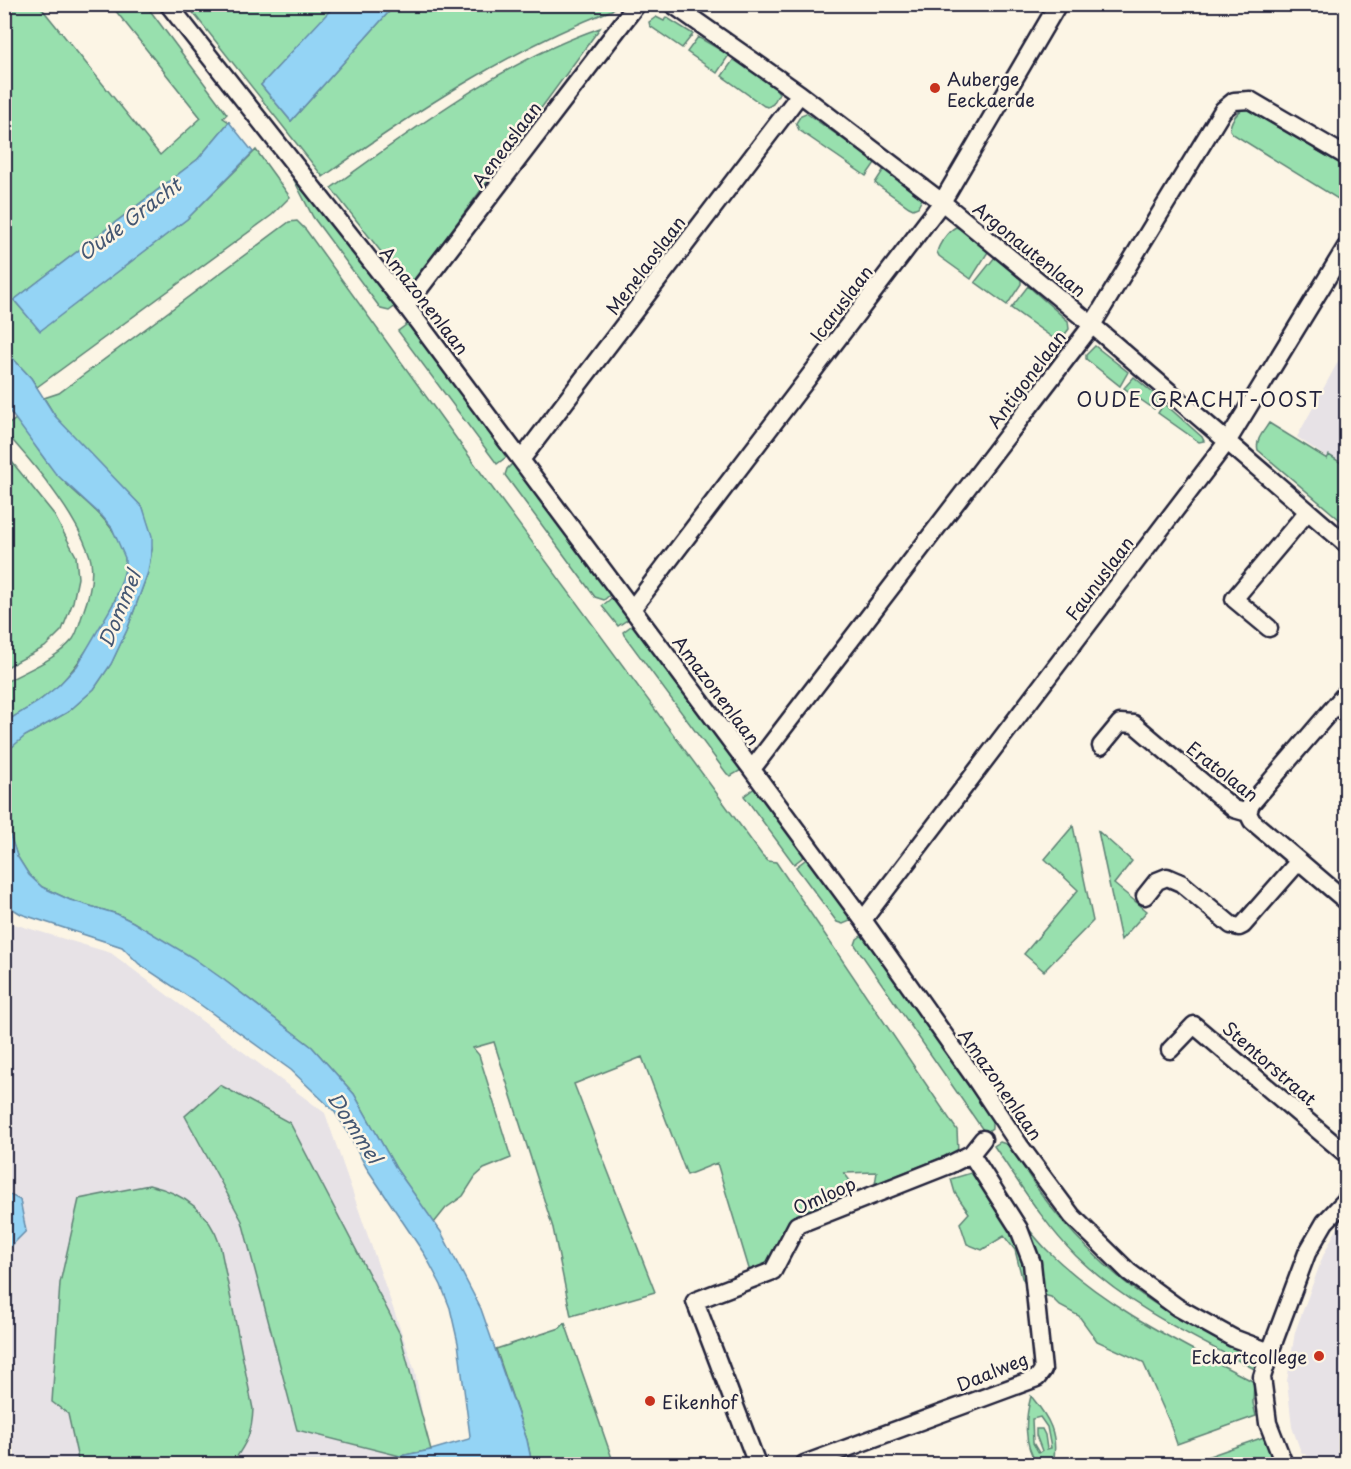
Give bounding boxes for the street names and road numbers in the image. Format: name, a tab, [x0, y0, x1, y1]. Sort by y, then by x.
street label: Aeneaslaan	[465, 95, 547, 193]
street label: Argonautenlaan	[968, 195, 1092, 303]
street label: Menelaoslaan	[599, 210, 691, 320]
street label: Amazonenlaan	[374, 240, 476, 360]
street label: Icaruslaan	[803, 259, 879, 347]
street label: Antigonelaan	[980, 324, 1072, 434]
street label: Faunuslaan	[1058, 530, 1140, 626]
street label: Amazonenlaan	[667, 630, 767, 750]
street label: Eratolaan	[1181, 734, 1265, 808]
street label: Stentorstraat	[1217, 1014, 1323, 1112]
street label: Amazonenlaan	[952, 1023, 1050, 1145]
street label: Omloop	[788, 1169, 860, 1221]
street label: Daalweg	[952, 1344, 1032, 1398]

